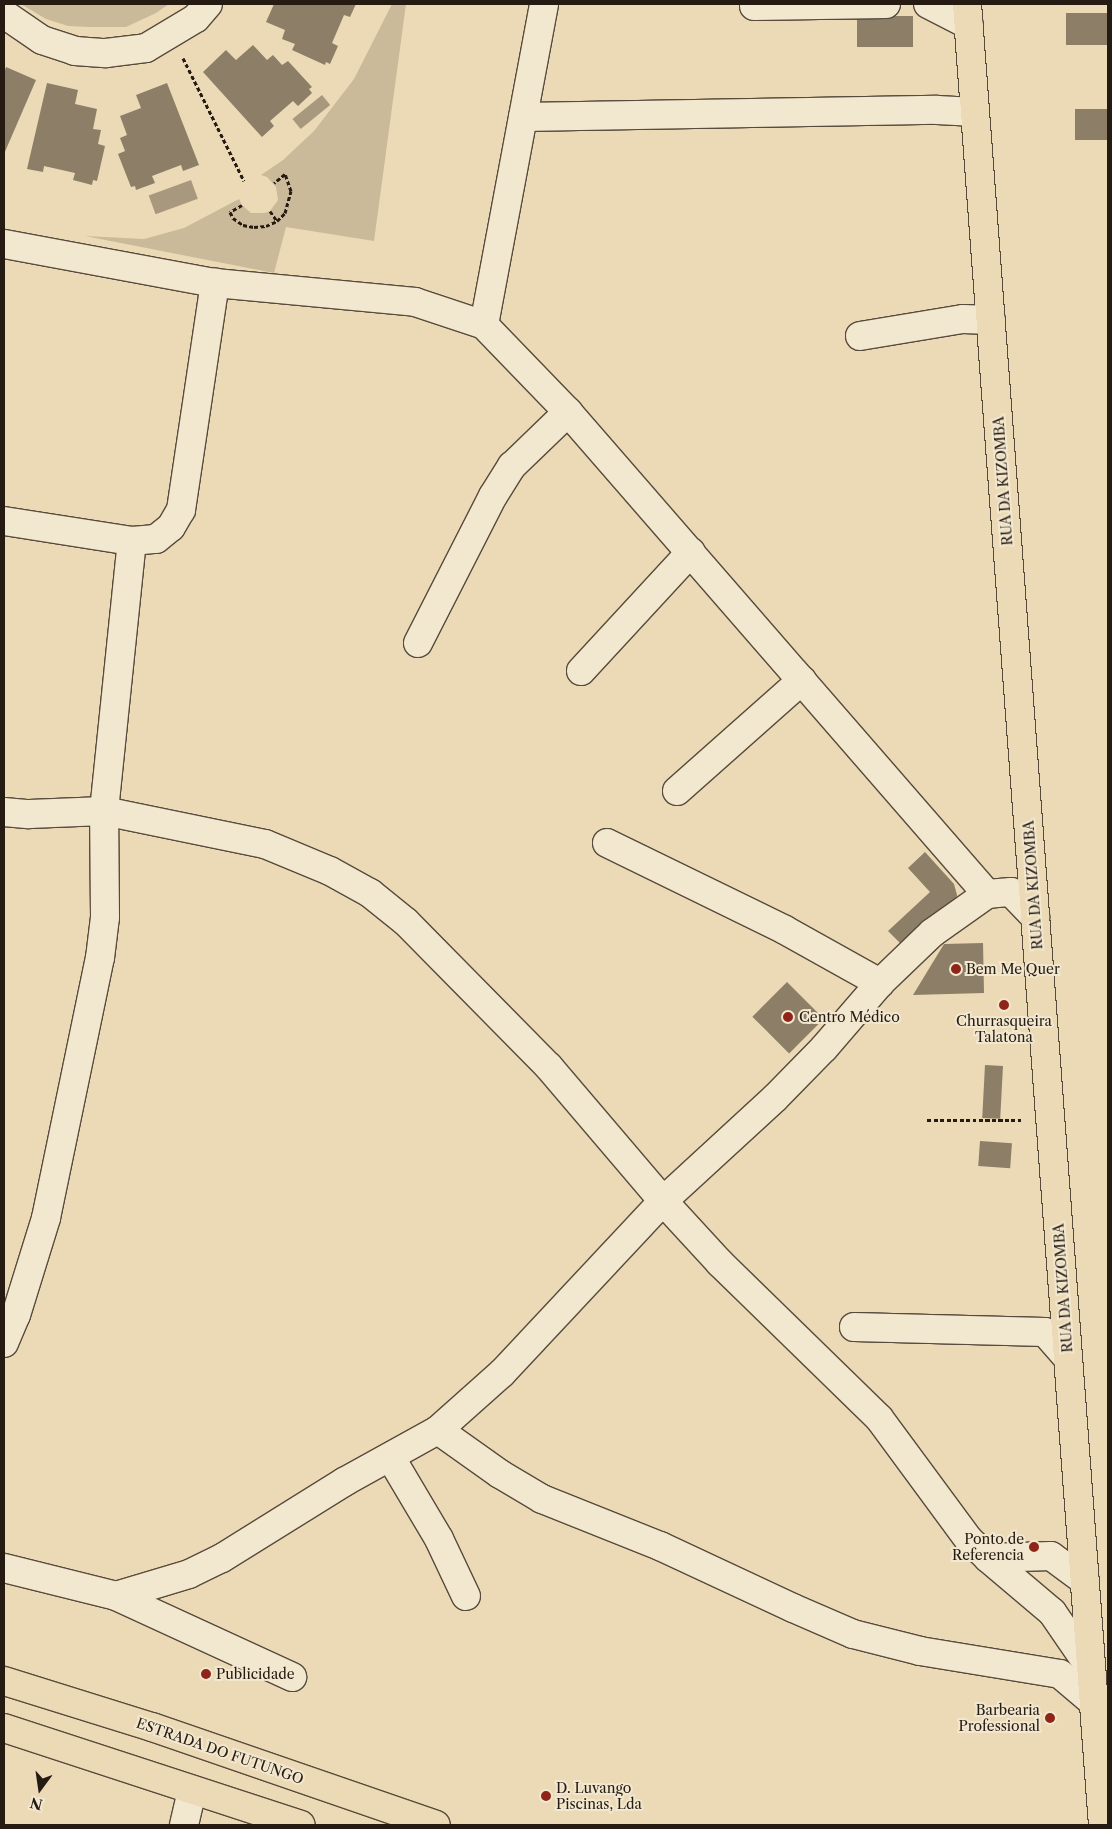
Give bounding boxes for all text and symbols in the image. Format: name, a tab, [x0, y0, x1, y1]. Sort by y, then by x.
street label: RUA DA KIZOMBA	[990, 415, 1016, 547]
street label: RUA DA KIZOMBA	[1020, 819, 1046, 951]
place label: Bem Me Quer	[966, 961, 1060, 977]
marker: Bem Me Quer	[950, 963, 962, 975]
marker: Churrasqueira Talatona	[998, 999, 1010, 1011]
place label: Centro Médico	[799, 1009, 900, 1025]
marker: Centro Médico	[781, 1010, 795, 1024]
place label: Churrasqueira Talatona	[956, 1013, 1052, 1046]
street label: RUA DA KIZOMBA	[1050, 1222, 1076, 1354]
place label: Ponto de Referencia	[952, 1531, 1024, 1564]
marker: Ponto de Referencia	[1028, 1541, 1040, 1553]
place label: Publicidade	[216, 1666, 295, 1682]
marker: Publicidade	[200, 1668, 212, 1680]
place label: Barbearia Professional	[958, 1702, 1040, 1734]
marker: Barbearia Professional	[1044, 1712, 1056, 1724]
street label: ESTRADA DO FUTUNGO	[134, 1714, 306, 1788]
north arrow	[15, 1764, 65, 1814]
place label: D. Luvango Piscinas, Lda	[556, 1780, 642, 1812]
marker: D. Luvango Piscinas, Lda	[540, 1790, 552, 1802]
text: N	[28, 1793, 44, 1814]

